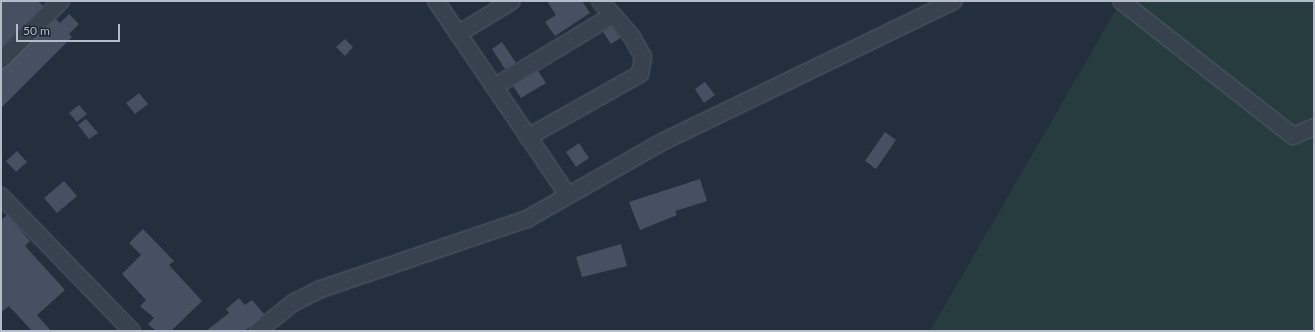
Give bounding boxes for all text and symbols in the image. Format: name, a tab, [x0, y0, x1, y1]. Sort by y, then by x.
scale bar	[18, 16, 122, 42]
text: 50 m	[23, 23, 50, 38]

